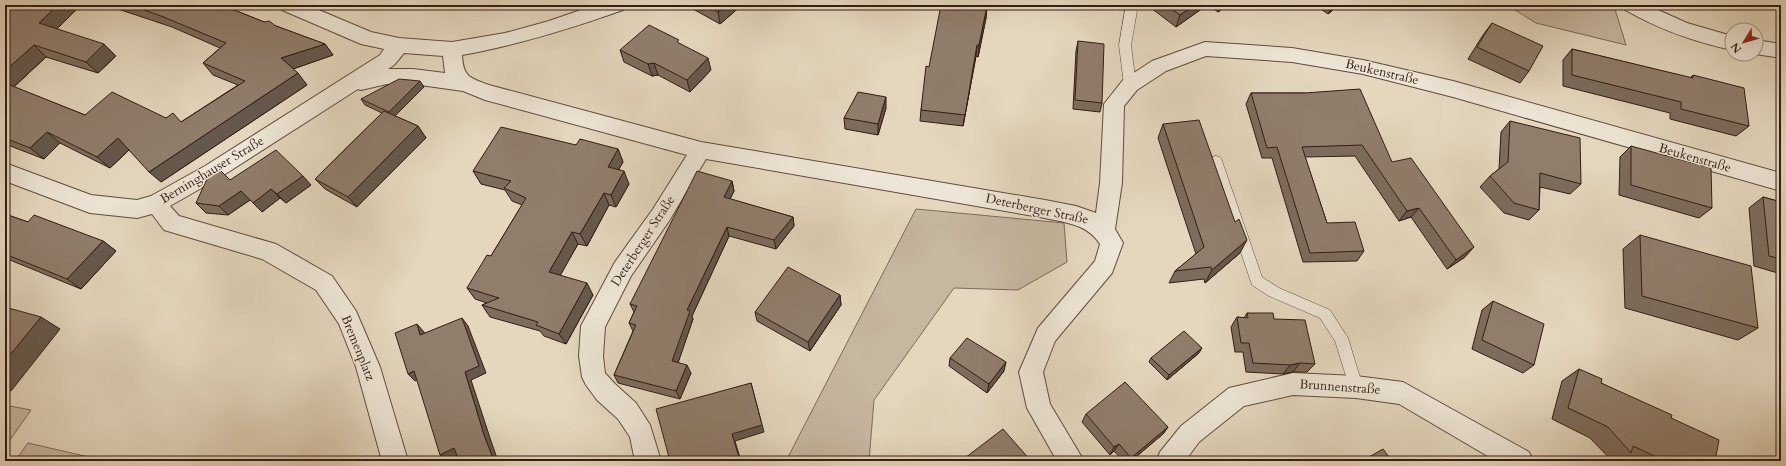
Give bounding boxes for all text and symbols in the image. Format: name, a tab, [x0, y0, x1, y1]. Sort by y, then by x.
north arrow	[1724, 22, 1764, 62]
text: N	[1727, 39, 1745, 56]
street label: Beukenstraße	[1344, 55, 1420, 89]
street label: Berninghauser Straße	[157, 132, 267, 208]
street label: Beukenstraße	[1657, 139, 1733, 177]
street label: Deterberger Straße	[984, 189, 1090, 229]
street label: Deterberger Straße	[607, 192, 679, 290]
street label: Bremenplatz	[337, 312, 379, 384]
street label: Brunnenstraße	[1299, 375, 1381, 399]

